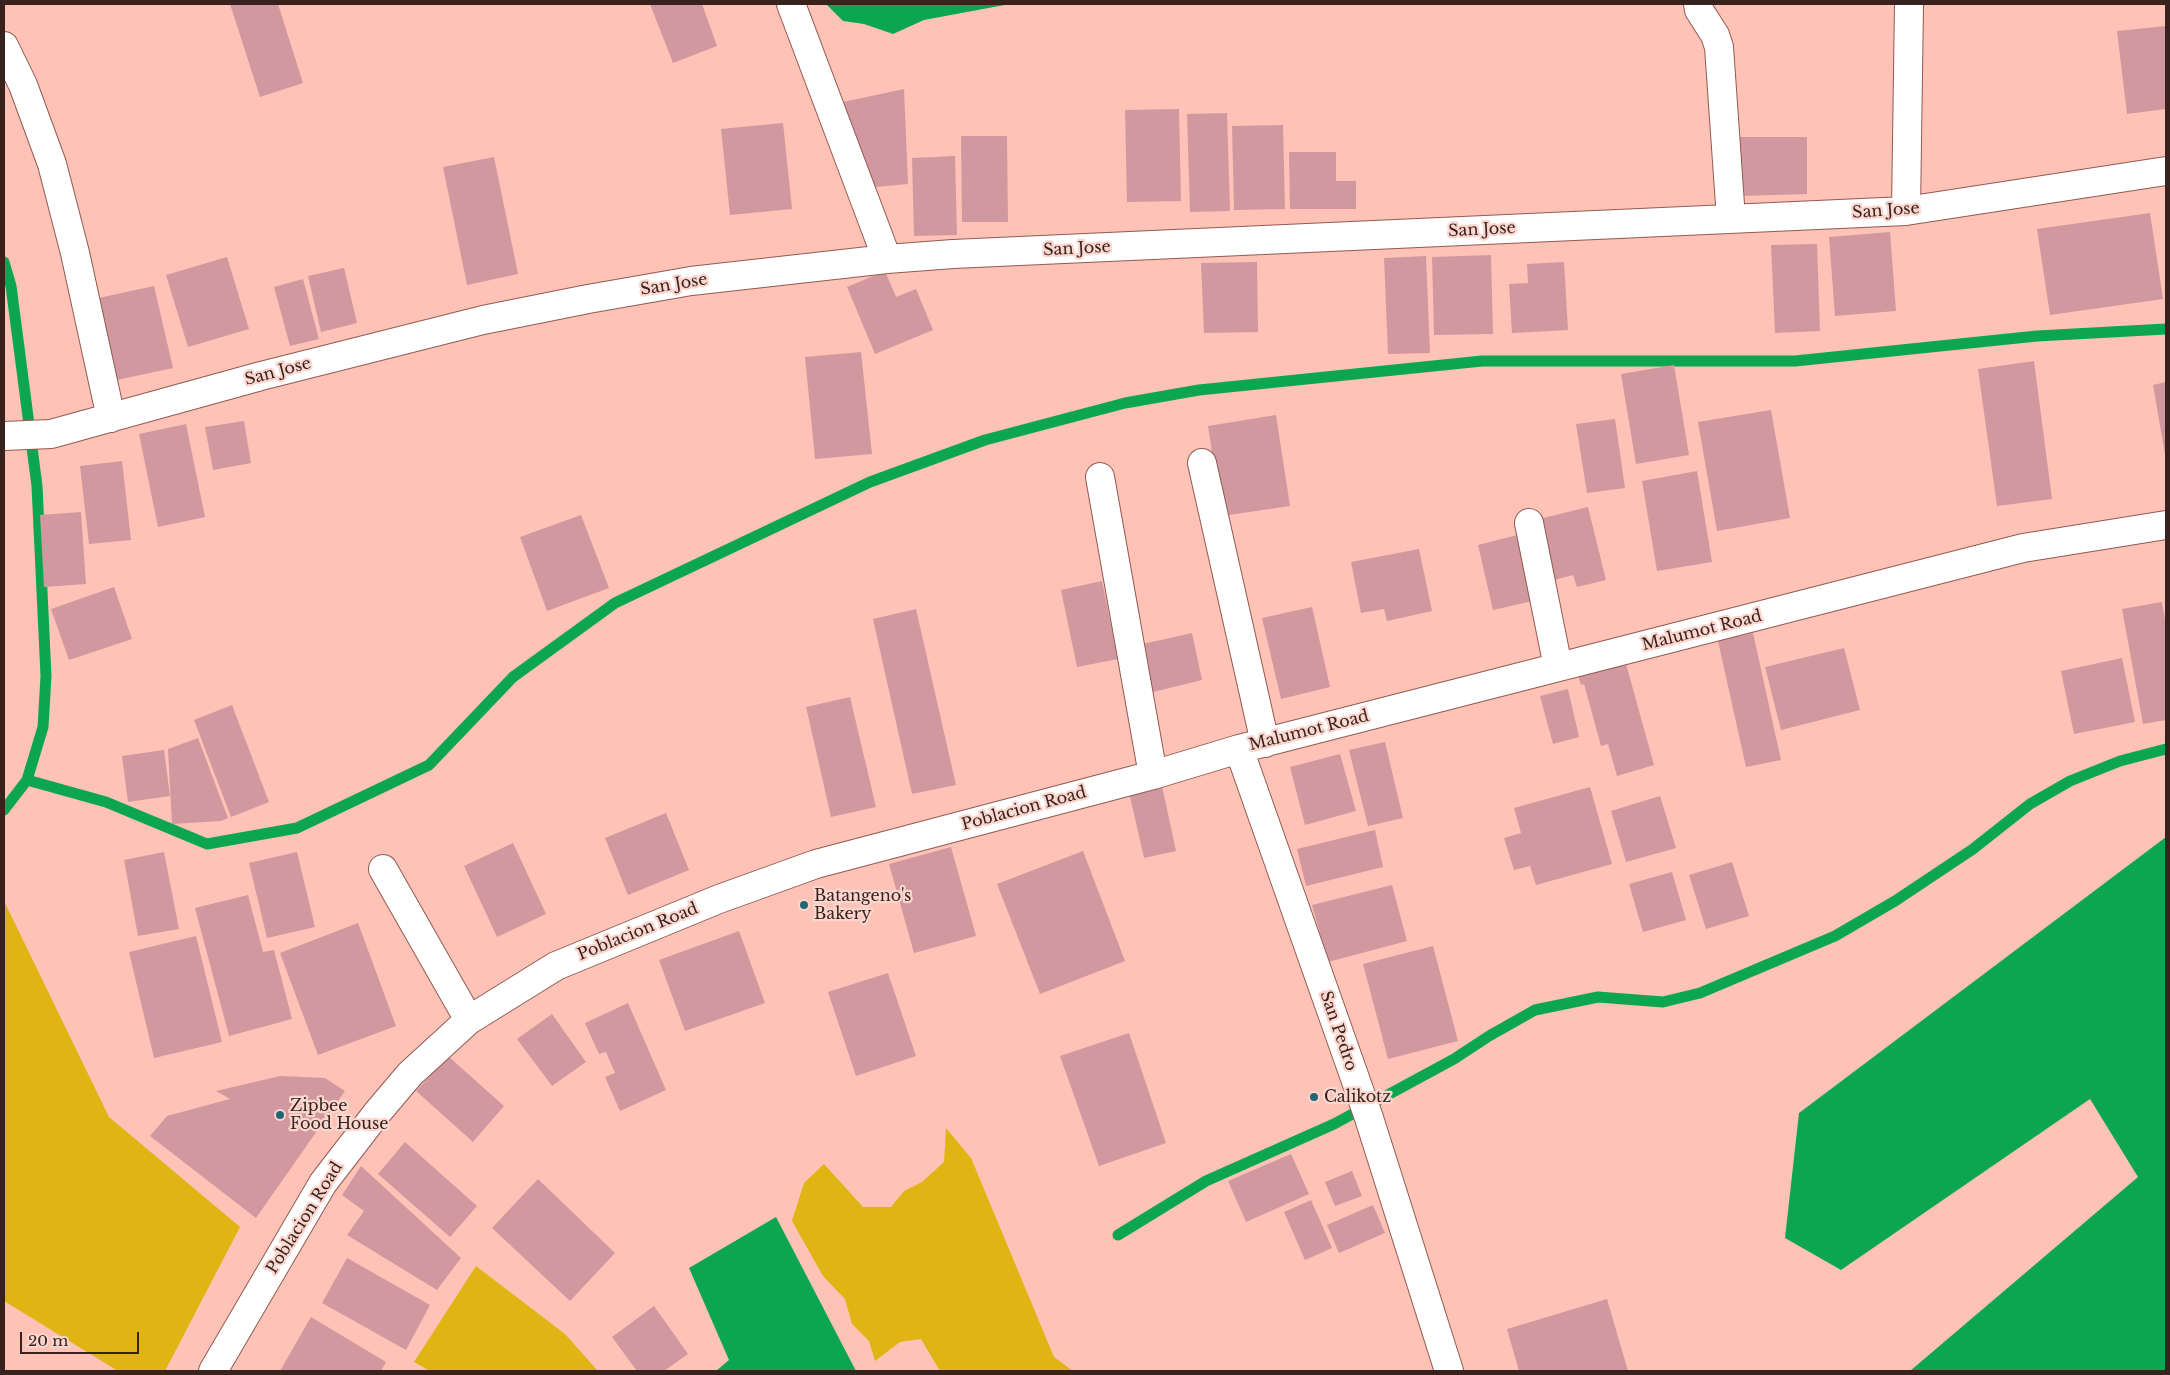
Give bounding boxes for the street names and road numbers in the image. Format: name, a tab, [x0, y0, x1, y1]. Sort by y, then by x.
street label: San Jose	[1852, 199, 1920, 223]
street label: San Jose	[1448, 219, 1516, 241]
street label: San Jose	[1043, 238, 1111, 260]
street label: San Jose	[639, 270, 709, 300]
street label: San Jose	[243, 354, 313, 390]
street label: Malumot Road	[1640, 607, 1764, 655]
street label: Malumot Road	[1247, 707, 1371, 755]
street label: Poblacion Road	[960, 783, 1088, 835]
street label: Poblacion Road	[575, 899, 701, 965]
street label: San Pedro	[1315, 989, 1361, 1073]
street label: Poblacion Road	[263, 1159, 347, 1277]

